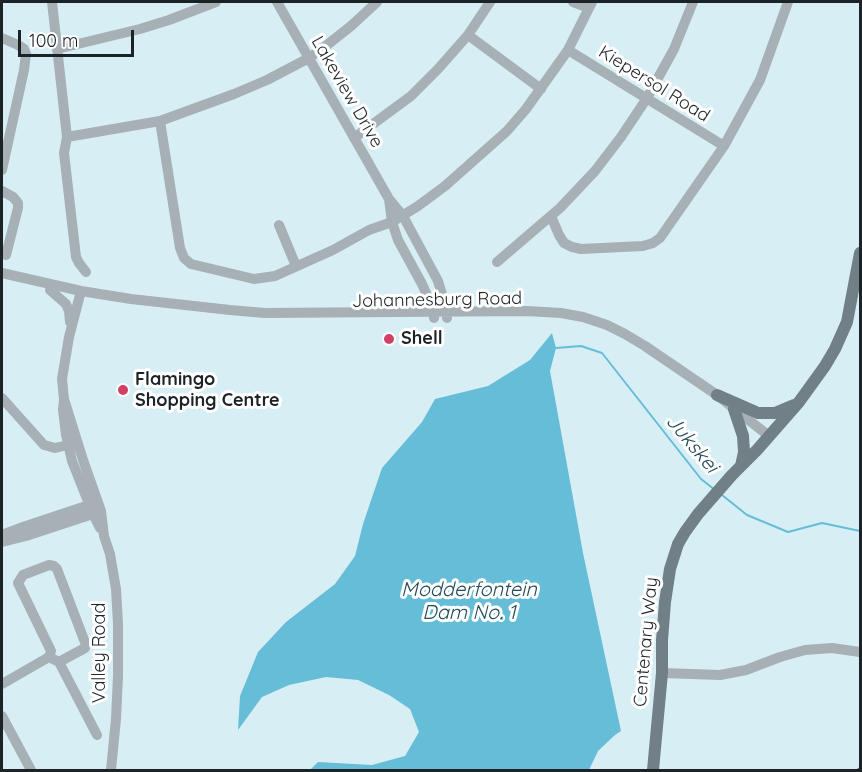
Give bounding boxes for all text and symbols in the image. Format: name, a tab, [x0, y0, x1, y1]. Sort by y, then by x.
scale bar	[21, 18, 136, 56]
text: 100 m	[29, 29, 78, 52]
street label: Lakeview Drive	[306, 32, 388, 152]
street label: Kiepersol Road	[594, 41, 714, 127]
street label: Johannesburg Road	[352, 288, 522, 312]
place label: Shell	[401, 328, 443, 350]
marker: Shell	[382, 332, 396, 346]
place label: Flamingo Shopping Centre	[135, 369, 280, 412]
marker: Flamingo Shopping Centre	[116, 383, 130, 397]
water label: Jukskei	[661, 410, 723, 478]
street label: Centenary Way	[630, 576, 662, 708]
water label: Modderfontein Dam No. 1	[401, 578, 537, 625]
street label: Valley Road	[89, 603, 111, 703]

